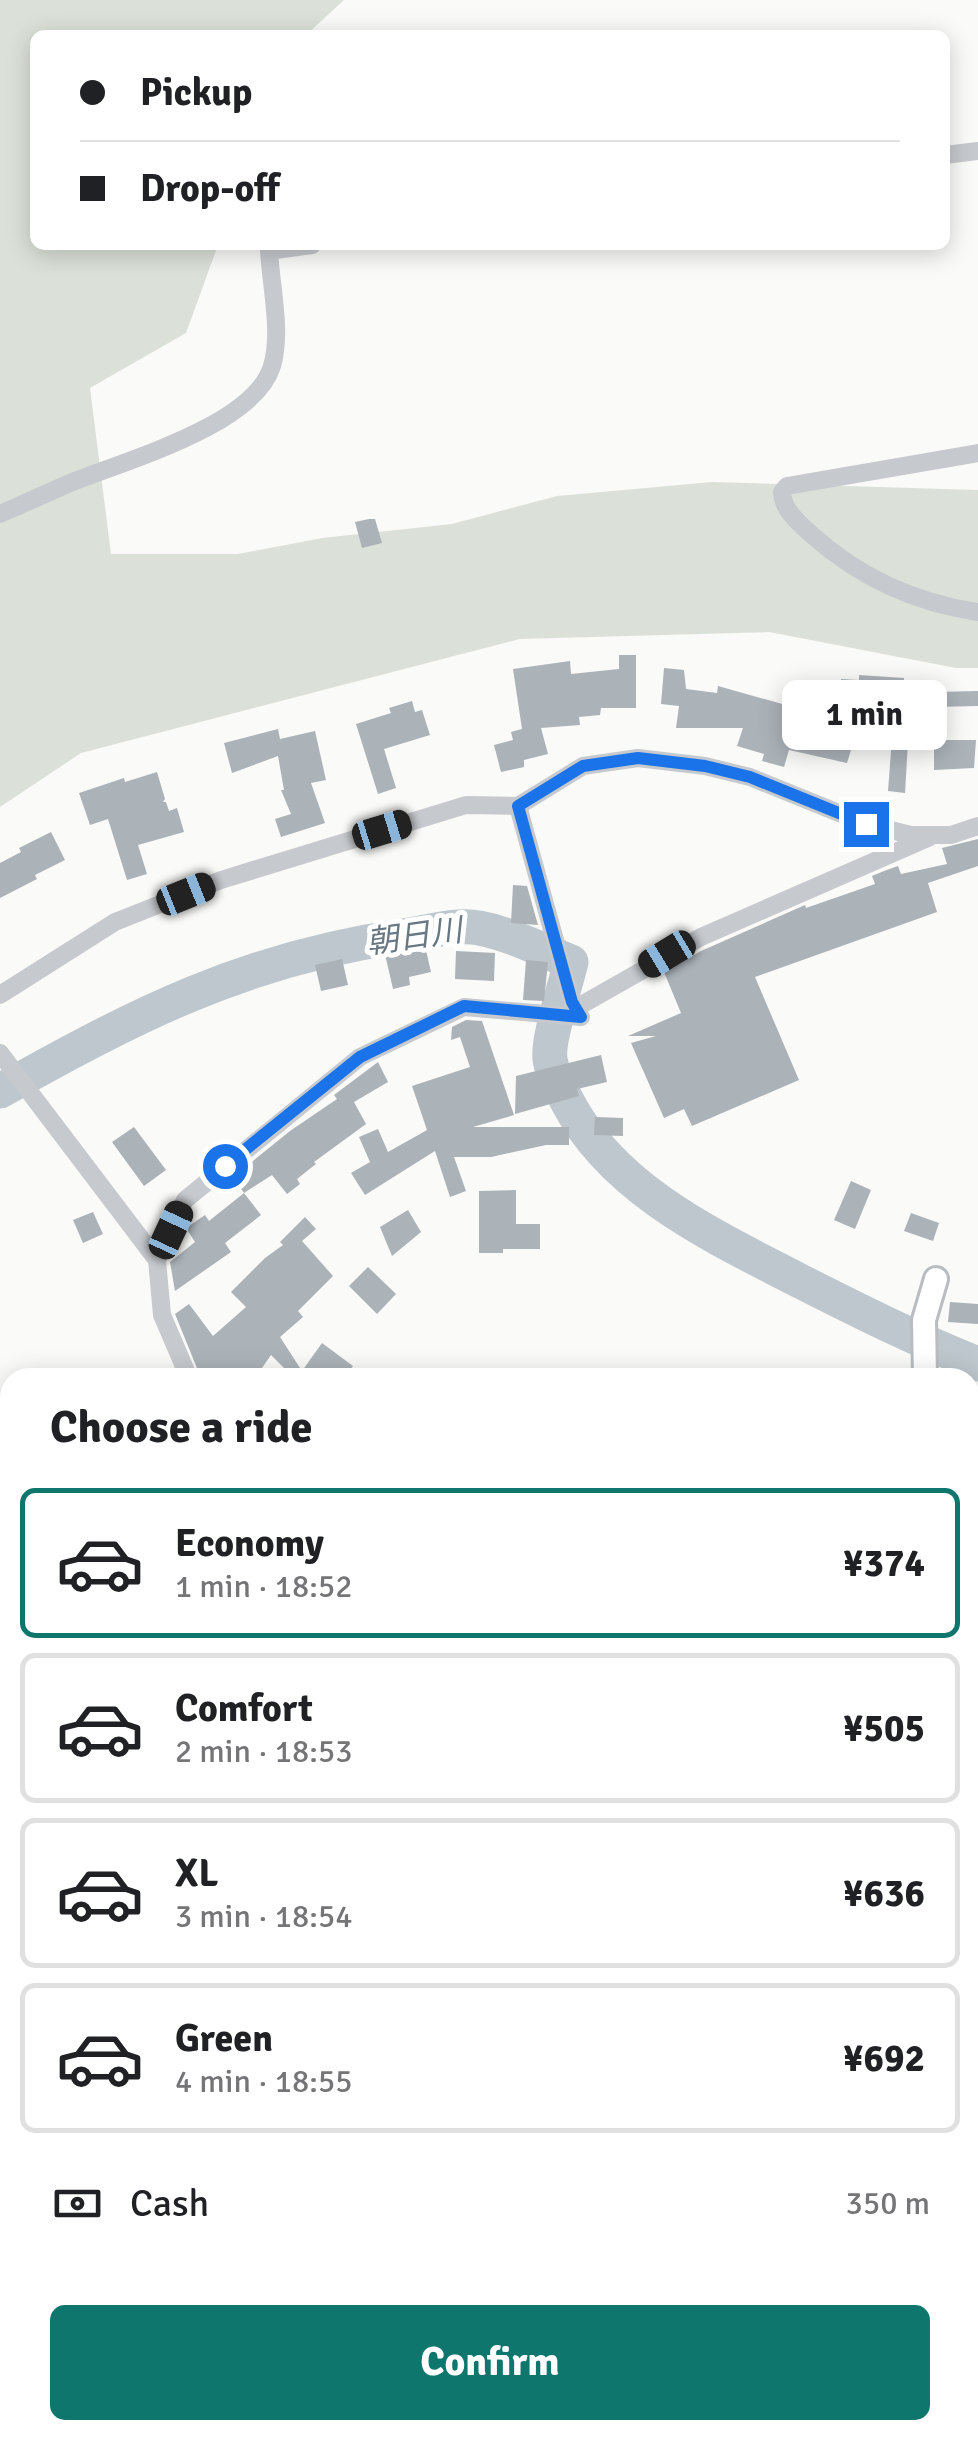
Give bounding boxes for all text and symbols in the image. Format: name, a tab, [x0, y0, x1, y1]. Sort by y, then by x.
text: Pickup	[140, 69, 252, 116]
text: Drop-off	[140, 165, 280, 212]
callout: 1 min	[784, 679, 948, 749]
text: 1 min	[826, 695, 903, 734]
route end	[844, 802, 889, 847]
car	[349, 807, 415, 853]
car	[153, 869, 219, 919]
water label: 朝日川	[364, 910, 467, 962]
car	[634, 926, 700, 982]
route start	[203, 1144, 248, 1189]
car	[145, 1196, 197, 1264]
text: Choose a ride	[50, 1400, 313, 1455]
icon: car	[55, 1518, 145, 1608]
text: Economy	[175, 1520, 324, 1567]
text: ¥374	[843, 1540, 925, 1587]
text: 1 min · 18:52	[175, 1567, 353, 1606]
icon: car	[55, 1683, 145, 1773]
text: Comfort	[175, 1685, 313, 1732]
text: ¥505	[843, 1705, 925, 1752]
text: 2 min · 18:53	[175, 1732, 353, 1771]
icon: car	[55, 1848, 145, 1938]
text: XL	[175, 1850, 218, 1897]
text: ¥636	[843, 1870, 925, 1917]
text: 3 min · 18:54	[175, 1897, 353, 1936]
icon: car	[55, 2013, 145, 2103]
text: Green	[175, 2015, 273, 2062]
text: ¥692	[843, 2035, 925, 2082]
text: 4 min · 18:55	[175, 2062, 353, 2101]
icon: cash	[50, 2176, 105, 2231]
text: Cash	[130, 2180, 209, 2227]
text: 350 m	[846, 2184, 930, 2223]
button: Confirm	[50, 2305, 930, 2420]

